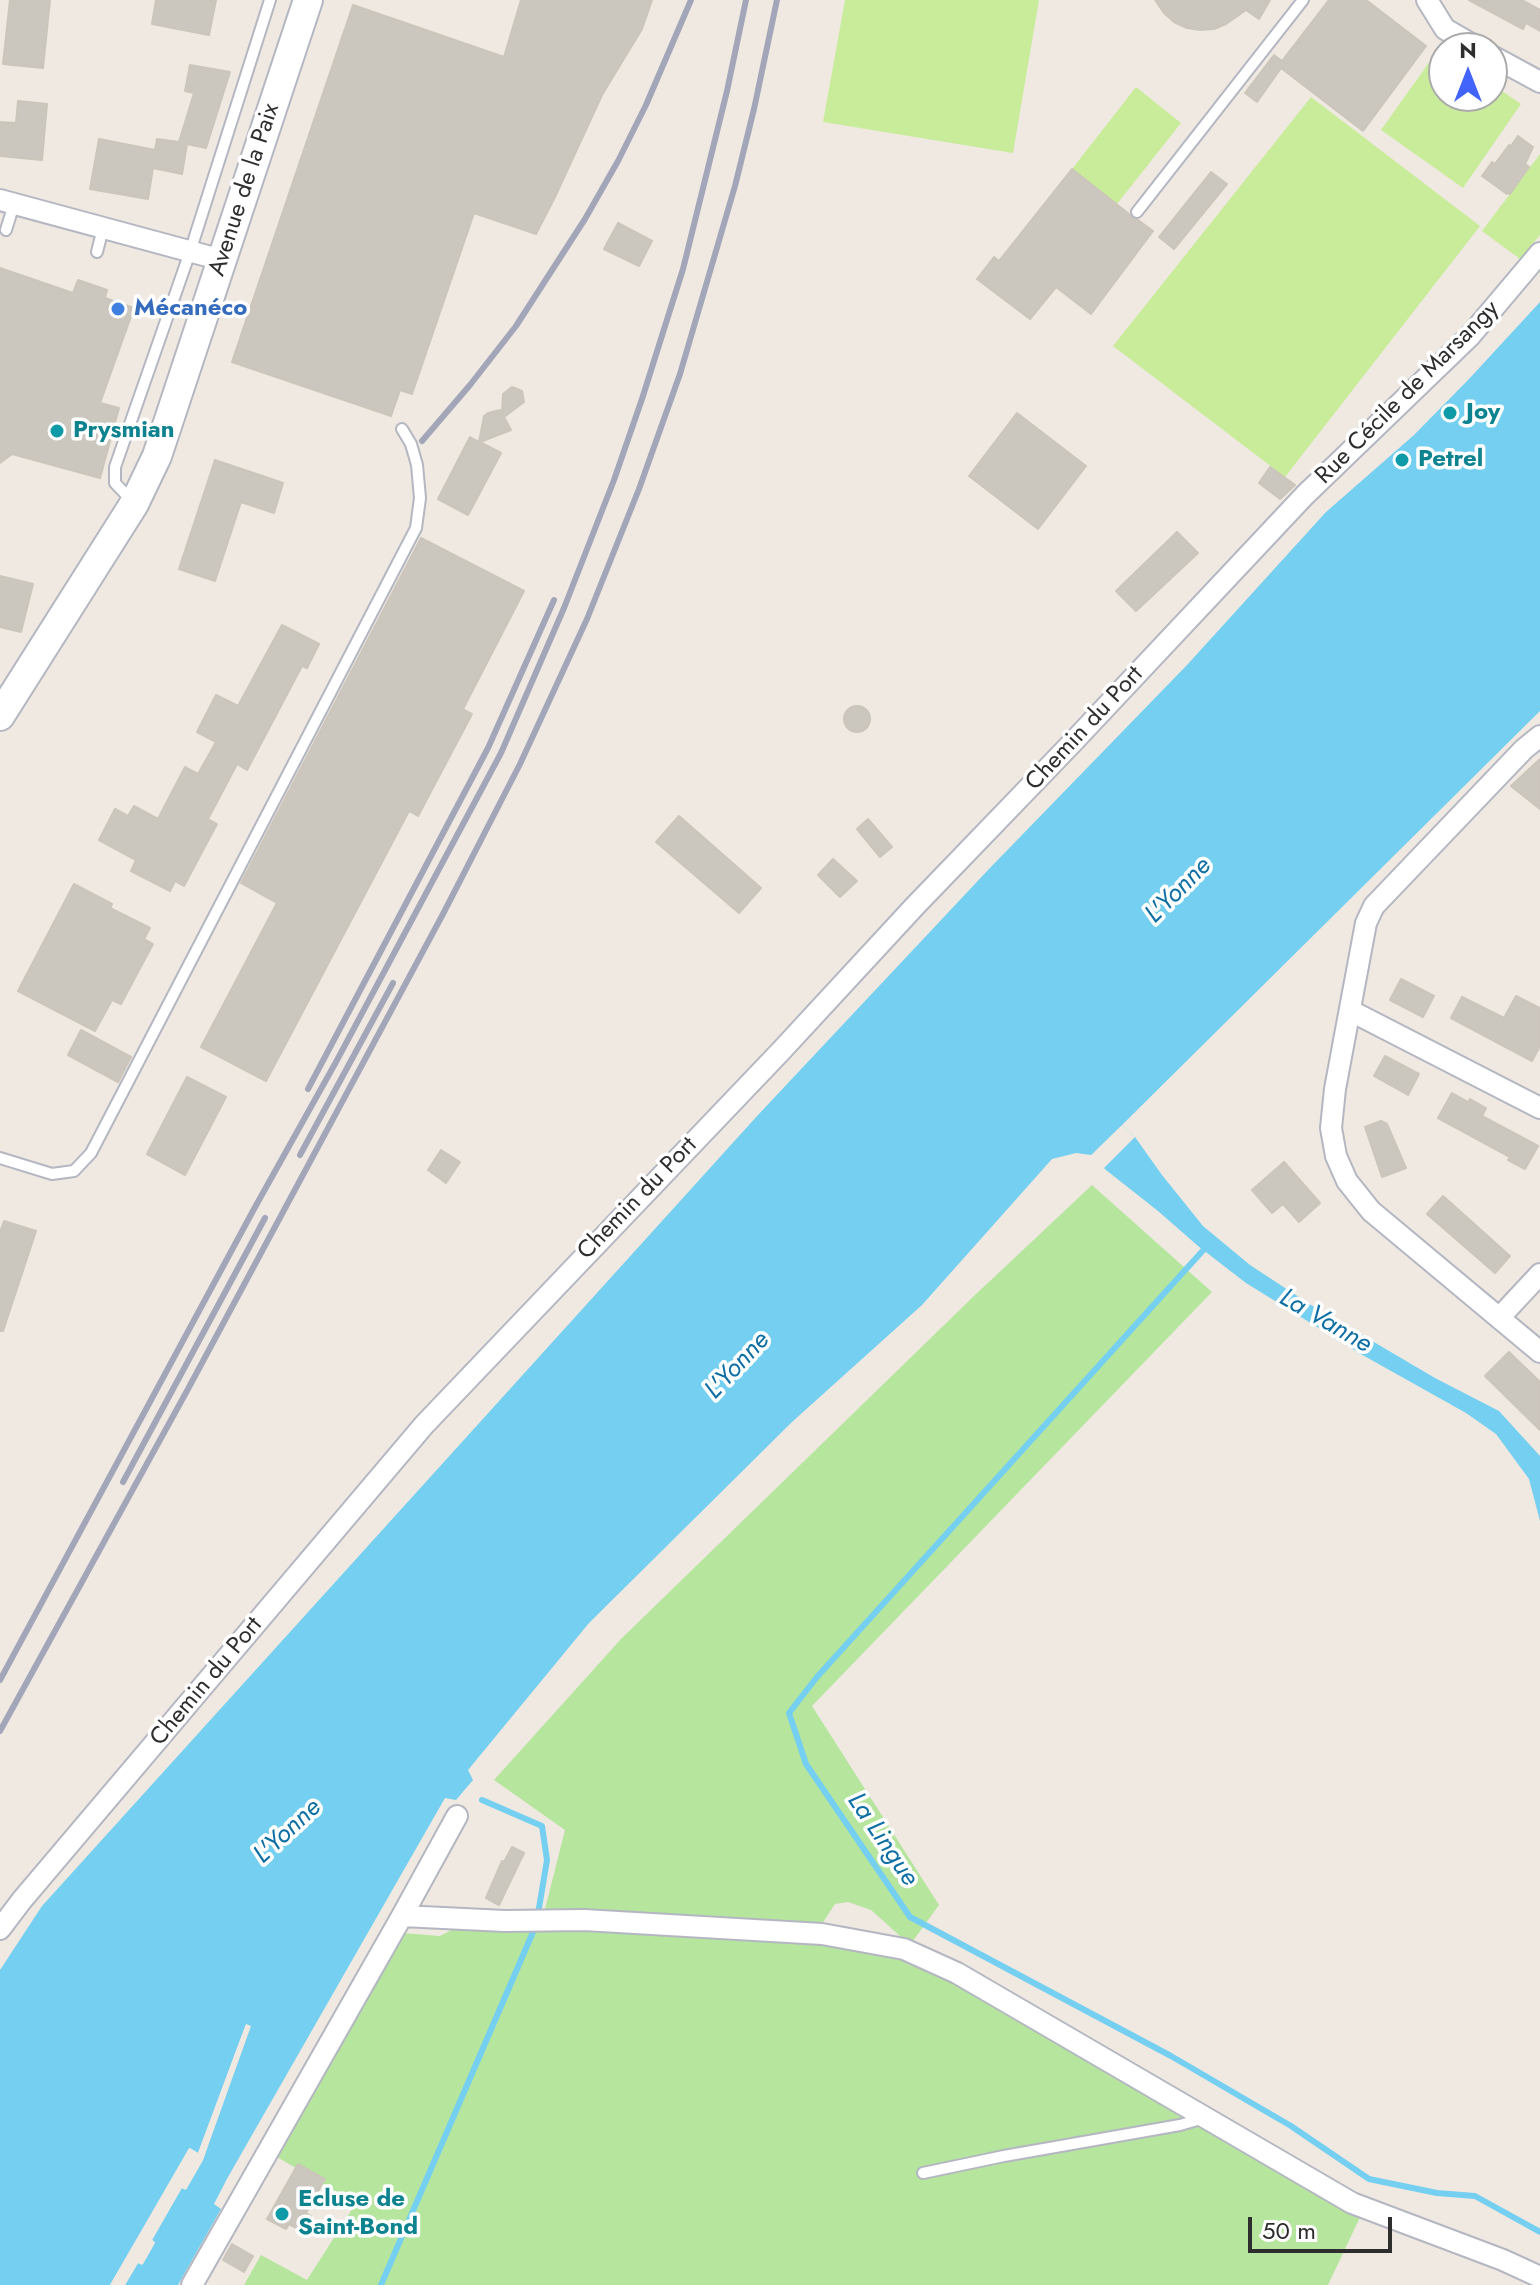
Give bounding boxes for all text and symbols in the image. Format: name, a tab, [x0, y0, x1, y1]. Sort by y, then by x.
north arrow	[1428, 32, 1508, 112]
text: N	[1459, 34, 1477, 66]
street label: Avenue de la Paix	[204, 100, 286, 280]
place label: Mécanéco	[134, 295, 247, 323]
street label: Rue Cécile de Marsangy	[1310, 295, 1506, 491]
marker: Mécanéco	[109, 300, 127, 318]
place label: Joy	[1466, 399, 1500, 427]
marker: Joy	[1441, 404, 1459, 422]
place label: Prysmian	[73, 417, 175, 445]
marker: Prysmian	[48, 422, 66, 440]
place label: Petrel	[1418, 446, 1483, 474]
marker: Petrel	[1393, 451, 1411, 469]
street label: Chemin du Port	[1020, 661, 1150, 797]
water label: L'Yonne	[1139, 851, 1219, 931]
street label: Chemin du Port	[572, 1132, 704, 1266]
water label: La Vanne	[1273, 1283, 1377, 1361]
water label: L'Yonne	[699, 1326, 777, 1406]
street label: Chemin du Port	[145, 1612, 269, 1752]
water label: La Lingue	[840, 1788, 924, 1892]
water label: L'Yonne	[248, 1793, 328, 1871]
place label: Ecluse de Saint-Bond	[298, 2186, 418, 2242]
scale bar	[1252, 2201, 1396, 2251]
marker: Ecluse de Saint-Bond	[273, 2205, 291, 2223]
text: 50 m	[1262, 2213, 1316, 2248]

